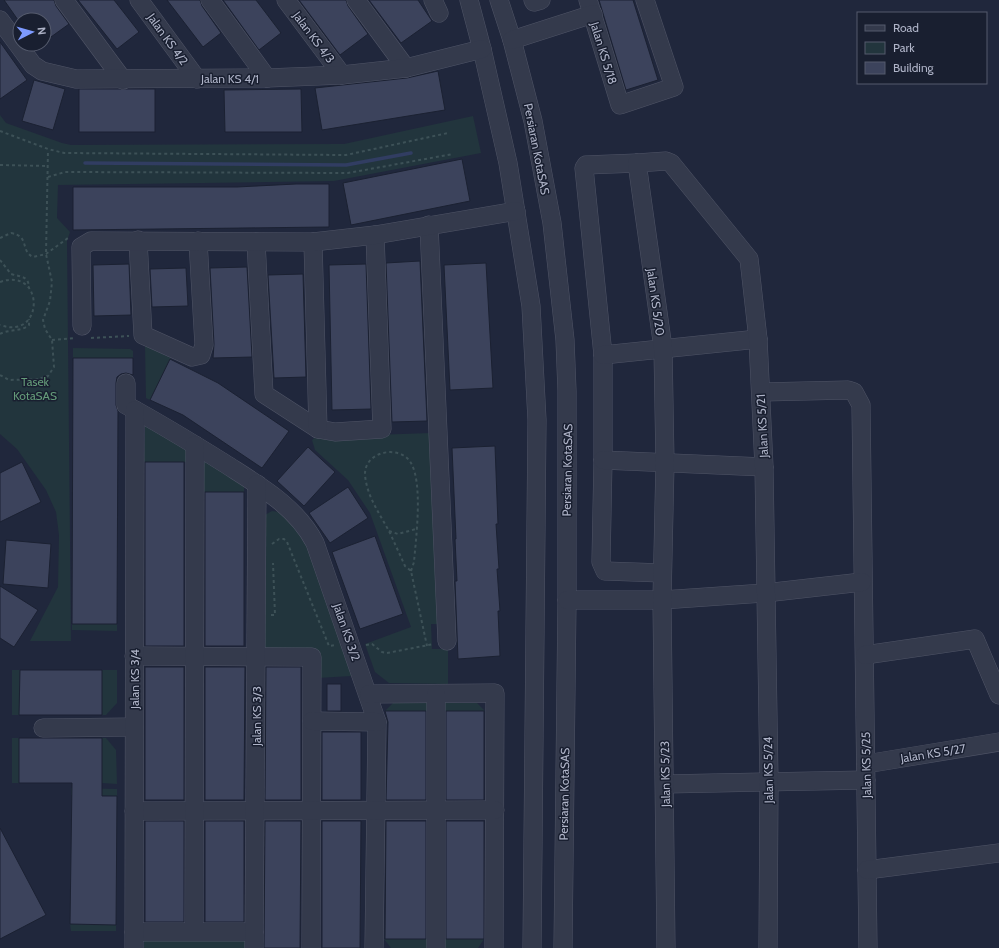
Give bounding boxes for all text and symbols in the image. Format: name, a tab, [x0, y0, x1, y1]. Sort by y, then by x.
street label: Jalan KS 4/3	[289, 8, 338, 66]
street label: Jalan KS 4/2	[144, 9, 192, 68]
north arrow	[12, 12, 52, 52]
legend	[857, 12, 987, 84]
street label: Jalan KS 5/18	[587, 19, 621, 86]
text: Road	[893, 20, 919, 35]
text: N	[35, 26, 49, 36]
text: Park	[893, 40, 915, 55]
text: Building	[893, 60, 935, 75]
street label: Jalan KS 4/1	[200, 71, 259, 86]
street label: Persiaran KotaSAS	[521, 102, 553, 196]
street label: Jalan KS 5/20	[644, 266, 668, 337]
park label: Tasek KotaSAS	[13, 374, 57, 403]
street label: Jalan KS 5/21	[753, 394, 771, 459]
street label: Persiaran KotaSAS	[559, 423, 575, 517]
street label: Jalan KS 3/2	[330, 600, 364, 663]
street label: Jalan KS 3/4	[127, 649, 142, 710]
street label: Jalan KS 3/3	[249, 686, 264, 747]
street label: Jalan KS 5/25	[858, 732, 874, 799]
street label: Jalan KS 5/24	[760, 736, 776, 804]
street label: Jalan KS 5/27	[898, 740, 967, 766]
street label: Jalan KS 5/23	[657, 741, 673, 808]
street label: Persiaran KotaSAS	[556, 747, 572, 841]

